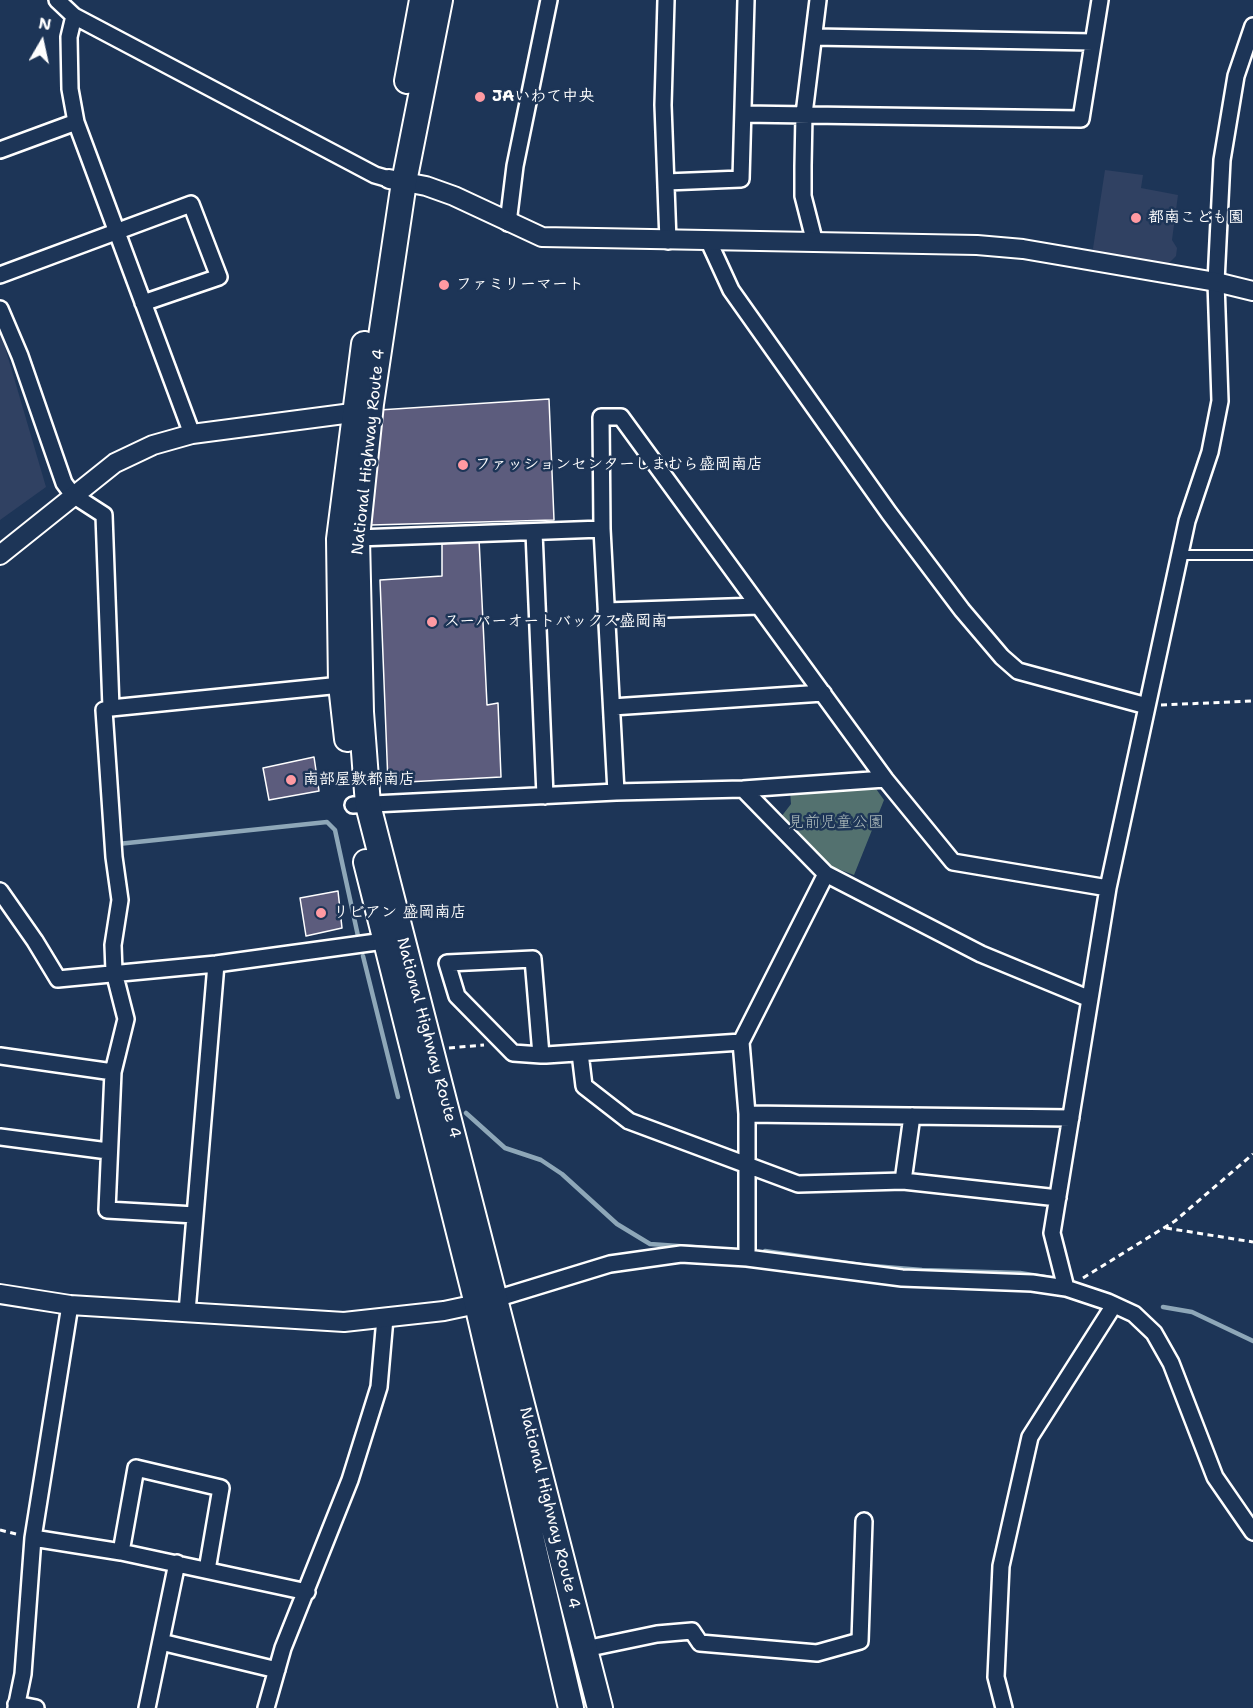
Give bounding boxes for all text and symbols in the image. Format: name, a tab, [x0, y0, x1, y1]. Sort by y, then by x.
north arrow	[12, 12, 72, 72]
text: N	[37, 12, 53, 35]
place label: JAいわて中央	[492, 87, 594, 107]
marker: JAいわて中央	[473, 90, 487, 104]
place label: 都南こども園	[1148, 208, 1244, 228]
marker: 都南こども園	[1129, 211, 1143, 225]
place label: ファミリーマート	[456, 275, 584, 295]
marker: ファミリーマート	[437, 278, 451, 292]
street label: National Highway Route 4	[349, 348, 389, 556]
place label: ファッションセンターしまむら盛岡南店	[475, 455, 763, 475]
marker: ファッションセンターしまむら盛岡南店	[456, 458, 470, 472]
place label: スーパーオートバックス盛岡南	[444, 612, 667, 632]
marker: スーパーオートバックス盛岡南	[425, 615, 439, 629]
place label: 南部屋敷都南店	[303, 770, 415, 790]
marker: 南部屋敷都南店	[284, 773, 298, 787]
park label: 見前児童公園	[788, 813, 884, 833]
place label: リビアン 盛岡南店	[333, 903, 467, 923]
marker: リビアン 盛岡南店	[314, 906, 328, 920]
street label: National Highway Route 4	[392, 935, 464, 1141]
street label: National Highway Route 4	[515, 1405, 583, 1611]

